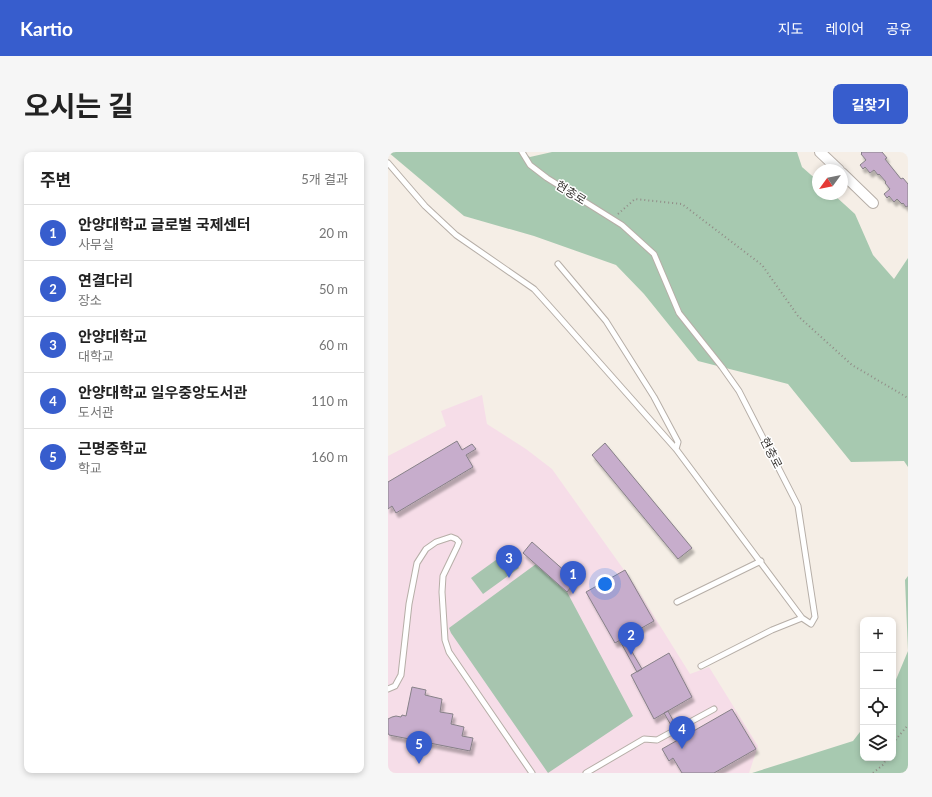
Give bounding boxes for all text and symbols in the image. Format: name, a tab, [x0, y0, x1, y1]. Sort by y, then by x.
text: Kartio	[20, 17, 73, 40]
text: 지도	[778, 20, 804, 37]
text: 레이어	[826, 20, 864, 37]
text: 공유	[886, 20, 912, 37]
button: 길찾기	[833, 84, 908, 124]
text: 오시는 길	[24, 88, 134, 122]
north arrow	[812, 164, 848, 200]
text: 주변	[40, 169, 71, 190]
text: 5개 결과	[301, 171, 348, 187]
street label: 현충로	[553, 177, 589, 208]
text: 안양대학교 글로벌 국제센터	[78, 215, 251, 233]
text: 1	[49, 225, 57, 241]
text: 20 m	[319, 225, 348, 241]
text: 사무실	[78, 236, 114, 252]
text: 연결다리	[78, 271, 133, 289]
text: 2	[49, 281, 57, 297]
text: 50 m	[319, 281, 348, 297]
text: 장소	[78, 292, 102, 308]
text: 안양대학교	[78, 327, 147, 345]
text: 3	[49, 337, 57, 353]
text: 60 m	[319, 337, 348, 353]
text: 대학교	[78, 348, 114, 364]
text: 안양대학교 일우중앙도서관	[78, 383, 247, 401]
text: 4	[49, 393, 57, 409]
text: 110 m	[311, 393, 348, 409]
text: 도서관	[78, 404, 114, 420]
street label: 현충로	[757, 435, 786, 471]
text: 근명중학교	[78, 439, 147, 457]
text: 5	[49, 449, 57, 465]
text: 160 m	[311, 449, 348, 465]
text: 학교	[78, 460, 102, 476]
pin: 3	[496, 545, 522, 578]
pin: 1	[560, 561, 586, 594]
your location	[595, 574, 615, 594]
map controls	[860, 617, 896, 761]
button: +	[860, 617, 896, 653]
pin: 2	[618, 622, 644, 655]
button: −	[860, 653, 896, 689]
button: locate	[860, 689, 896, 725]
pin: 4	[669, 716, 695, 749]
button: layers	[860, 725, 896, 761]
pin: 5	[406, 731, 432, 764]

